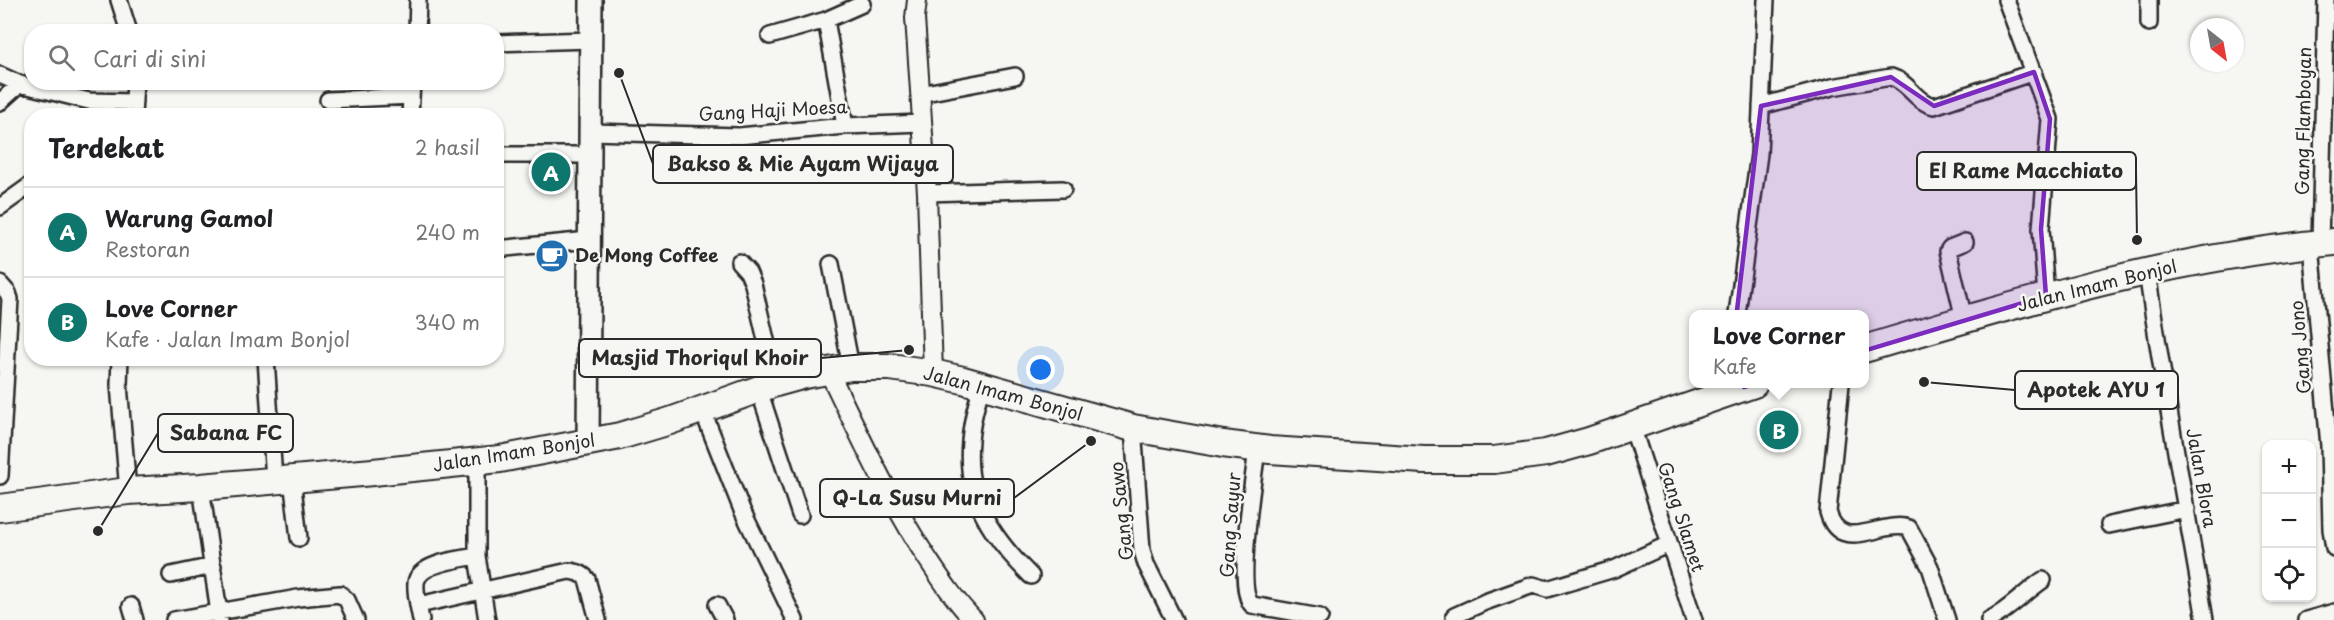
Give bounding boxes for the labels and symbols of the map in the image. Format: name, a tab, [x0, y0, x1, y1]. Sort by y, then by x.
north arrow	[2190, 18, 2244, 72]
street label: Gang Flamboyan	[2288, 47, 2317, 195]
street label: Gang Haji Moesa	[698, 92, 849, 127]
callout: Bakso & Mie Ayam Wijaya	[653, 145, 953, 183]
text: Bakso & Mie Ayam Wijaya	[667, 148, 939, 178]
pin: A	[532, 150, 570, 195]
callout: El Rame Macchiato	[1917, 152, 2136, 190]
text: El Rame Macchiato	[1929, 155, 2123, 185]
cafe icon: De Mong Coffee	[534, 238, 570, 274]
place label: De Mong Coffee	[575, 241, 718, 268]
street label: Jalan Imam Bonjol	[2014, 252, 2179, 317]
street label: Gang Jono	[2282, 299, 2317, 395]
callout: Masjid Thoriqul Khoir	[579, 339, 821, 377]
text: Masjid Thoriqul Khoir	[591, 342, 809, 372]
your location	[1026, 355, 1055, 384]
street label: Jalan Imam Bonjol	[921, 358, 1086, 427]
callout: Apotek AYU 1	[2015, 371, 2178, 409]
text: Apotek AYU 1	[2027, 374, 2165, 404]
pin: B	[1760, 408, 1798, 452]
callout: Sabana FC	[158, 414, 293, 452]
text: Sabana FC	[170, 417, 282, 447]
street label: Jalan Imam Bonjol	[431, 425, 597, 478]
street label: Jalan Blora	[2180, 426, 2225, 530]
street label: Gang Slamet	[1652, 458, 1713, 575]
street label: Gang Sawo	[1102, 460, 1139, 562]
street label: Gang Sayur	[1212, 471, 1247, 578]
callout: Q-La Susu Murni	[820, 479, 1014, 517]
text: Q-La Susu Murni	[832, 482, 1002, 512]

